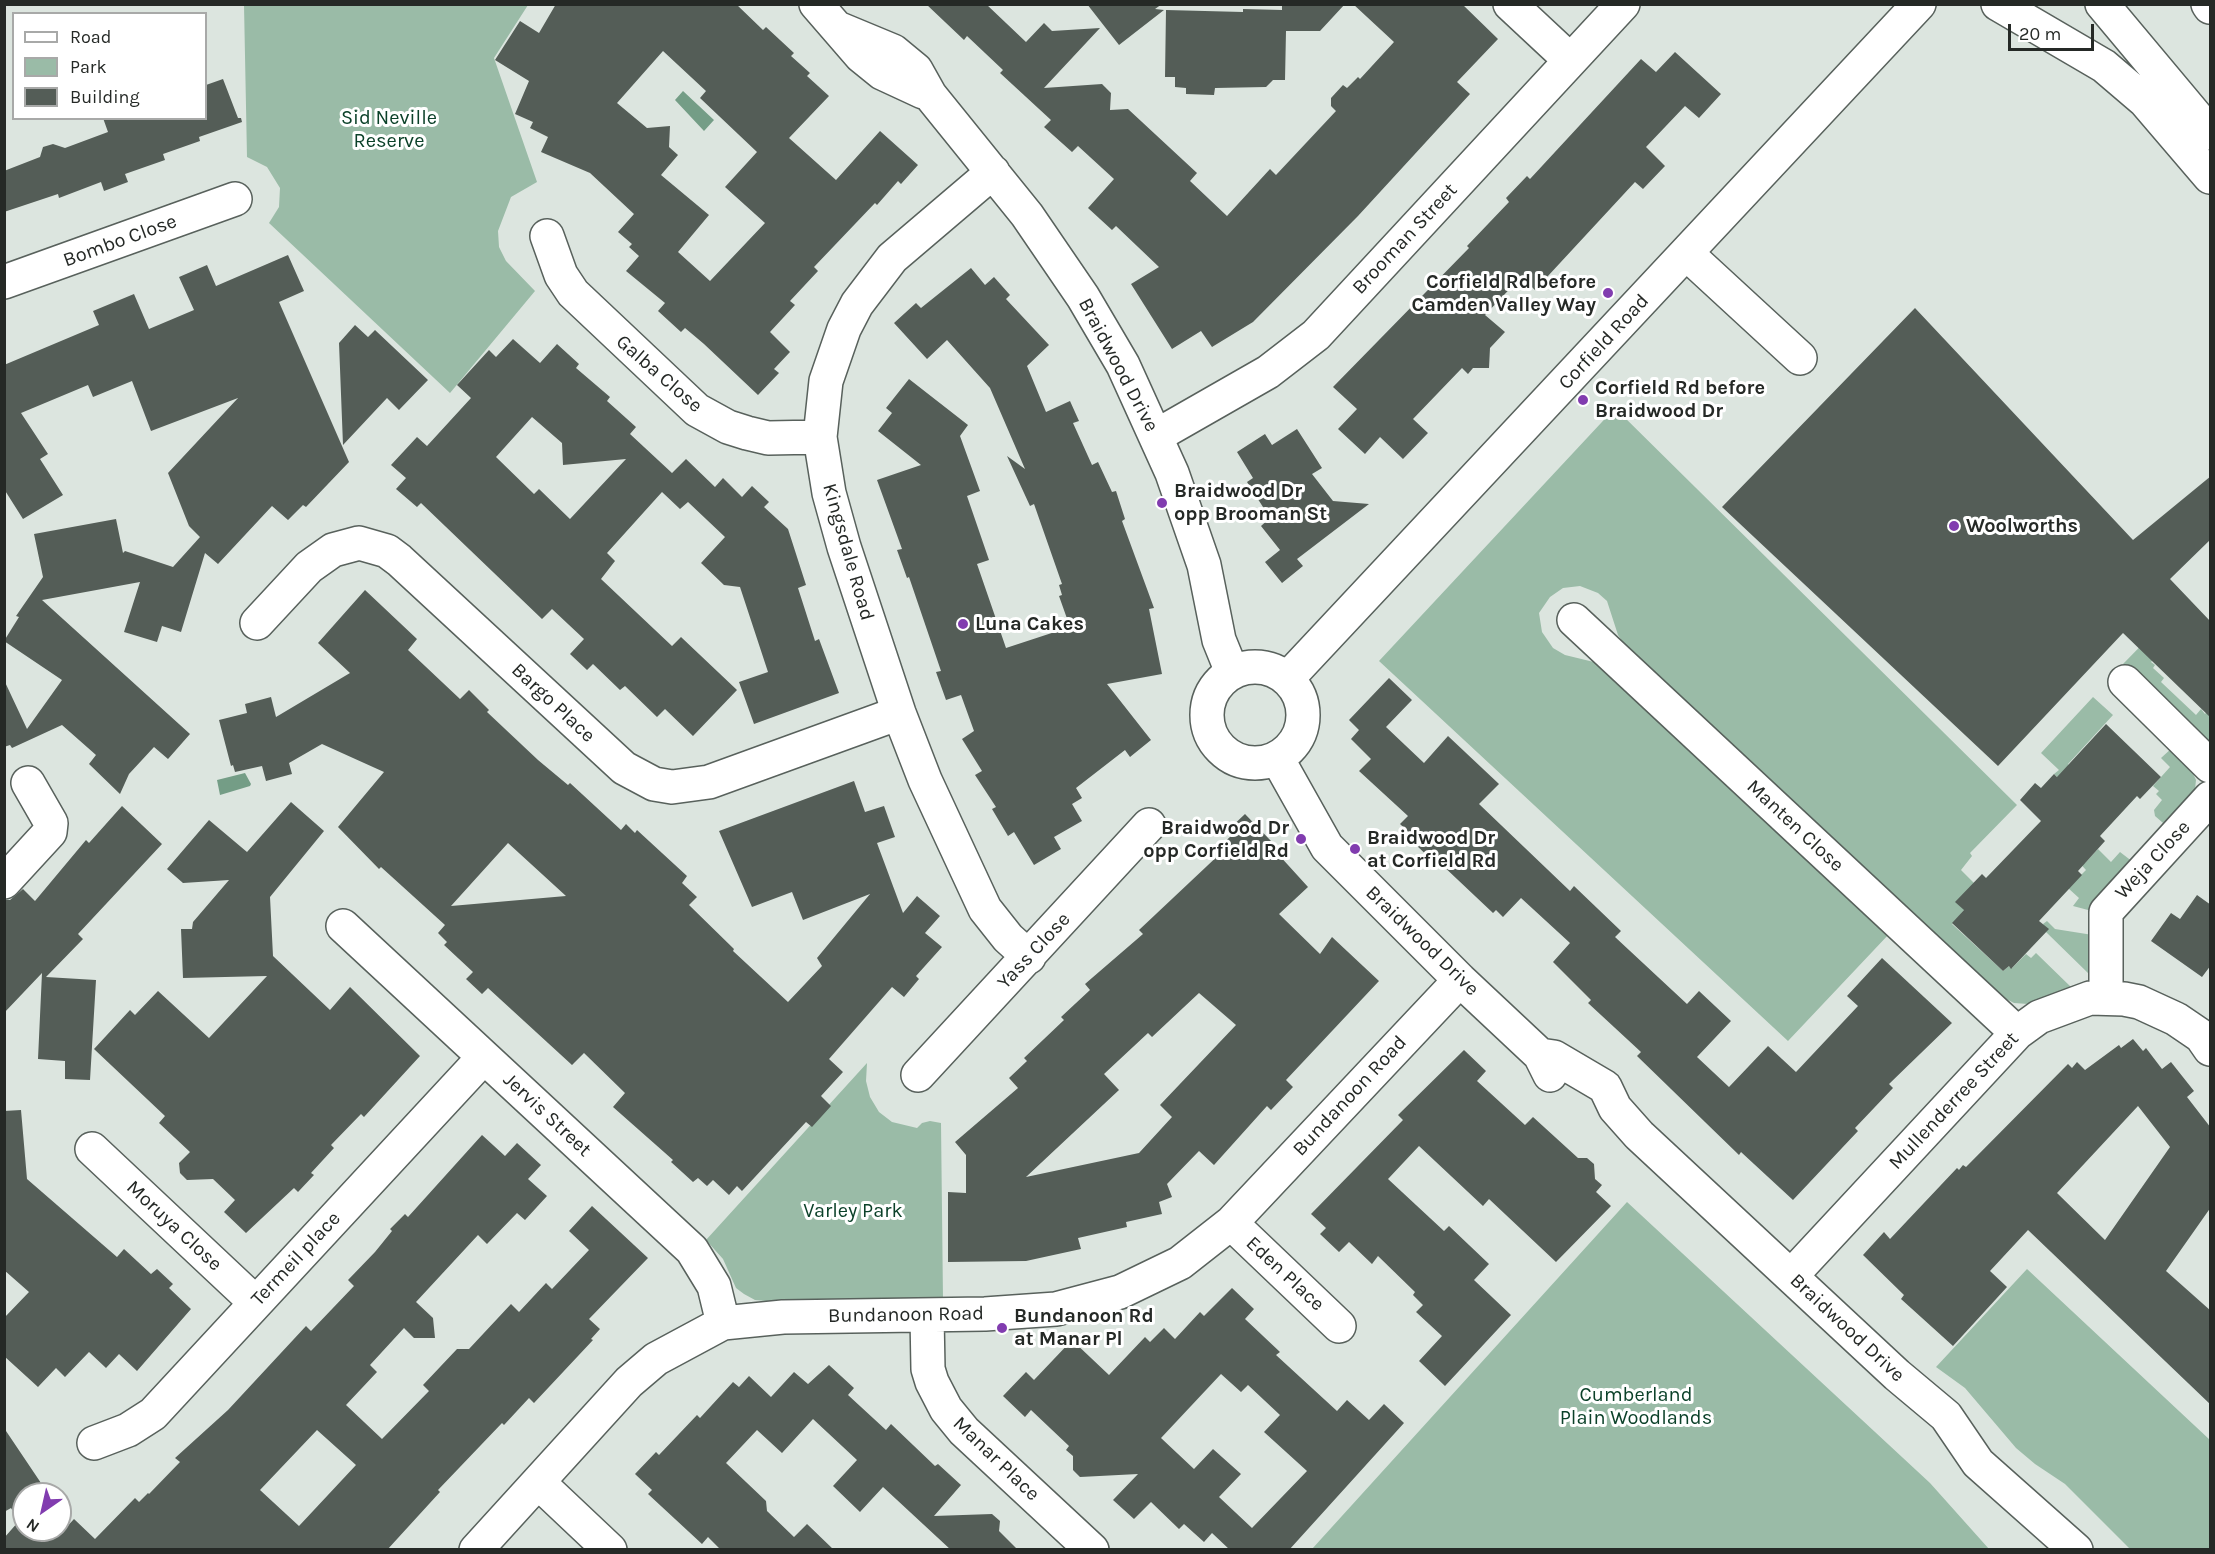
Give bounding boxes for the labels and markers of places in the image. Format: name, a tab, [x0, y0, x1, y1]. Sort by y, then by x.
place label: Corfield Rd before Camden Valley Way	[1411, 270, 1596, 317]
marker: Corfield Rd before Camden Valley Way	[1601, 286, 1615, 300]
place label: Corfield Rd before Braidwood Dr	[1595, 376, 1765, 423]
marker: Corfield Rd before Braidwood Dr	[1576, 393, 1590, 407]
place label: Braidwood Dr opp Brooman St	[1174, 479, 1327, 526]
marker: Braidwood Dr opp Brooman St	[1155, 496, 1169, 510]
place label: Woolworths	[1966, 514, 2078, 538]
marker: Woolworths	[1947, 519, 1961, 533]
place label: Luna Cakes	[975, 612, 1084, 636]
marker: Luna Cakes	[956, 617, 970, 631]
place label: Braidwood Dr opp Corfield Rd	[1143, 816, 1289, 863]
place label: Braidwood Dr at Corfield Rd	[1367, 826, 1497, 873]
marker: Braidwood Dr opp Corfield Rd	[1294, 832, 1308, 846]
marker: Braidwood Dr at Corfield Rd	[1348, 842, 1362, 856]
place label: Bundanoon Rd at Manar Pl	[1014, 1304, 1154, 1351]
marker: Bundanoon Rd at Manar Pl	[995, 1321, 1009, 1335]

